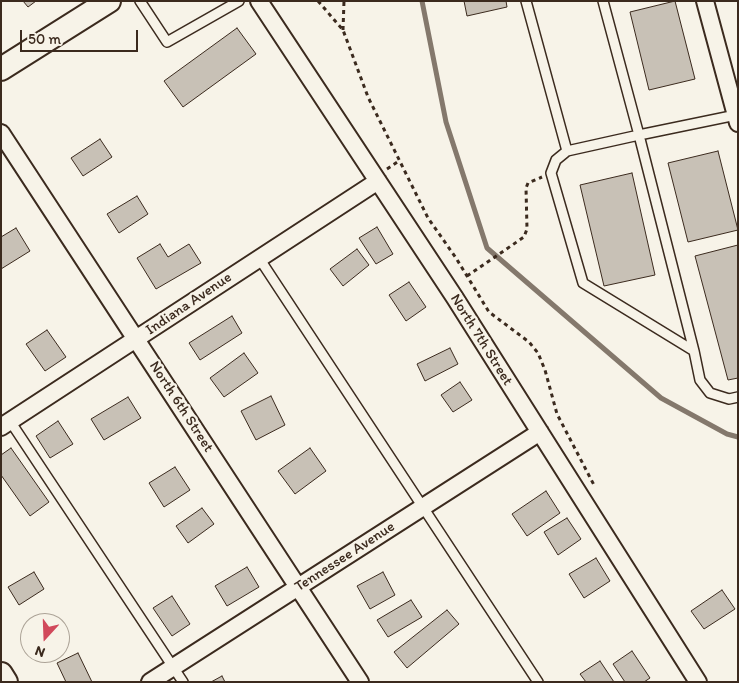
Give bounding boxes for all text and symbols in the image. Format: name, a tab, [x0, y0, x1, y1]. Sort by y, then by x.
scale bar	[22, 20, 140, 52]
text: 50 m	[28, 30, 61, 48]
street label: Indiana Avenue	[143, 269, 235, 339]
street label: North 7th Street	[446, 291, 516, 389]
street label: North 6th Street	[145, 358, 217, 456]
street label: Tennessee Avenue	[292, 518, 398, 596]
north arrow	[20, 613, 70, 663]
text: N	[33, 642, 47, 661]

